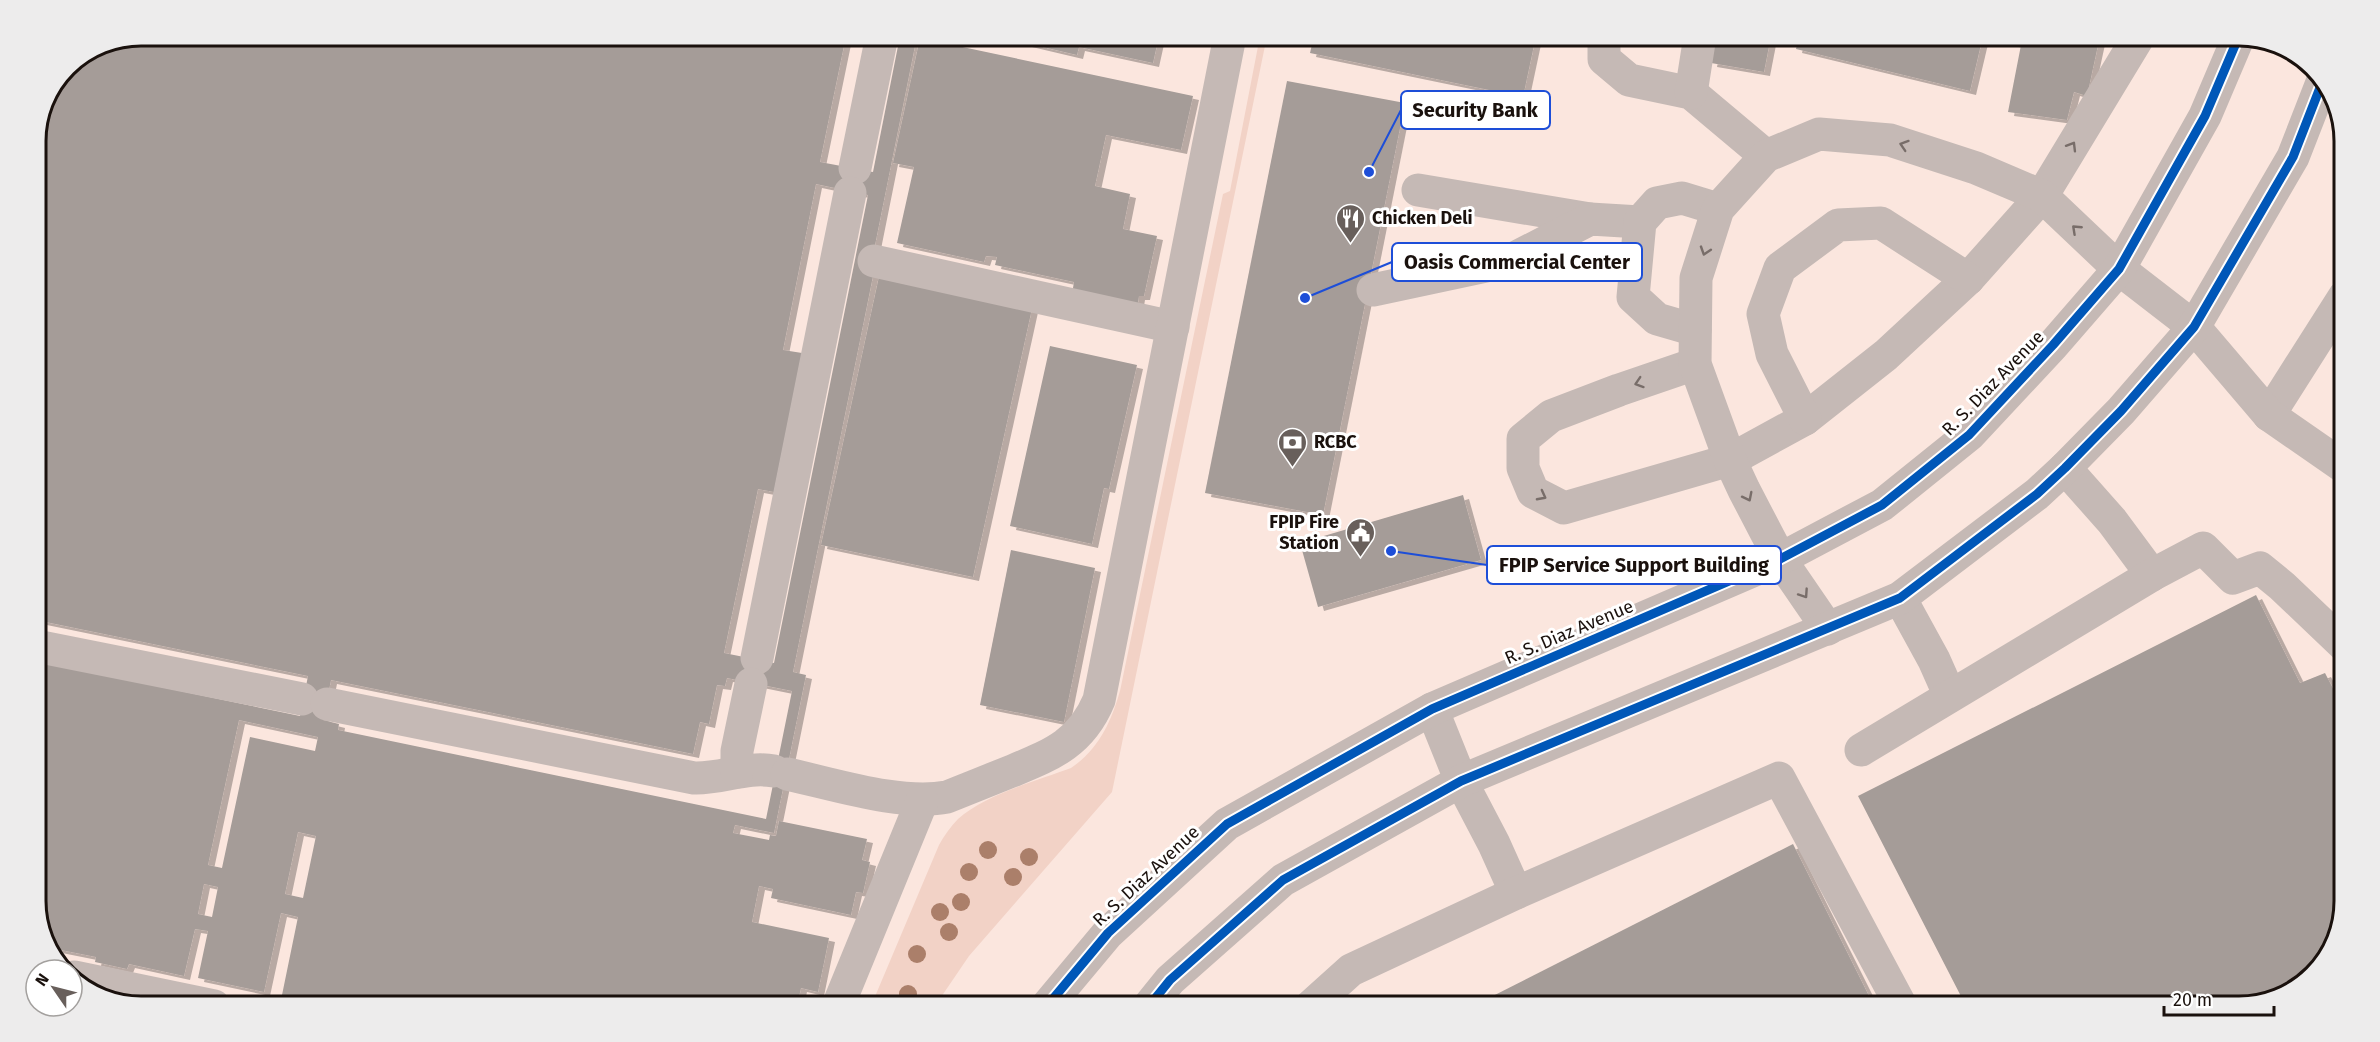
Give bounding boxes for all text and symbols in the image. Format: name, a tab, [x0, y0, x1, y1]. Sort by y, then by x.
callout: Security Bank	[1401, 91, 1550, 129]
text: Security Bank	[1412, 98, 1539, 122]
one-way arrow	[1899, 139, 1910, 152]
one-way arrow	[2065, 142, 2077, 152]
restaurant icon: Chicken Deli	[1335, 202, 1367, 244]
place label: Chicken Deli	[1372, 207, 1473, 229]
one-way arrow	[2073, 225, 2083, 236]
callout: Oasis Commercial Center	[1392, 243, 1642, 281]
one-way arrow	[1700, 245, 1712, 256]
text: Oasis Commercial Center	[1404, 250, 1631, 274]
street label: R. S. Diaz Avenue	[1937, 326, 2049, 440]
one-way arrow	[1634, 376, 1645, 388]
bank icon: RCBC	[1277, 426, 1309, 468]
place label: RCBC	[1314, 431, 1357, 453]
one-way arrow	[1536, 489, 1546, 500]
one-way arrow	[1741, 491, 1752, 501]
place label: FPIP Fire Station	[1269, 511, 1339, 554]
public building icon: FPIP Fire Station	[1344, 516, 1376, 558]
callout: FPIP Service Support Building	[1487, 546, 1781, 584]
text: FPIP Service Support Building	[1499, 553, 1770, 577]
one-way arrow	[1797, 588, 1808, 599]
street label: R. S. Diaz Avenue	[1501, 595, 1637, 669]
street label: R. S. Diaz Avenue	[1088, 821, 1204, 931]
north arrow	[24, 958, 84, 1018]
text: N	[31, 970, 53, 989]
scale bar	[2164, 979, 2274, 1017]
text: 20 m	[2173, 989, 2212, 1011]

